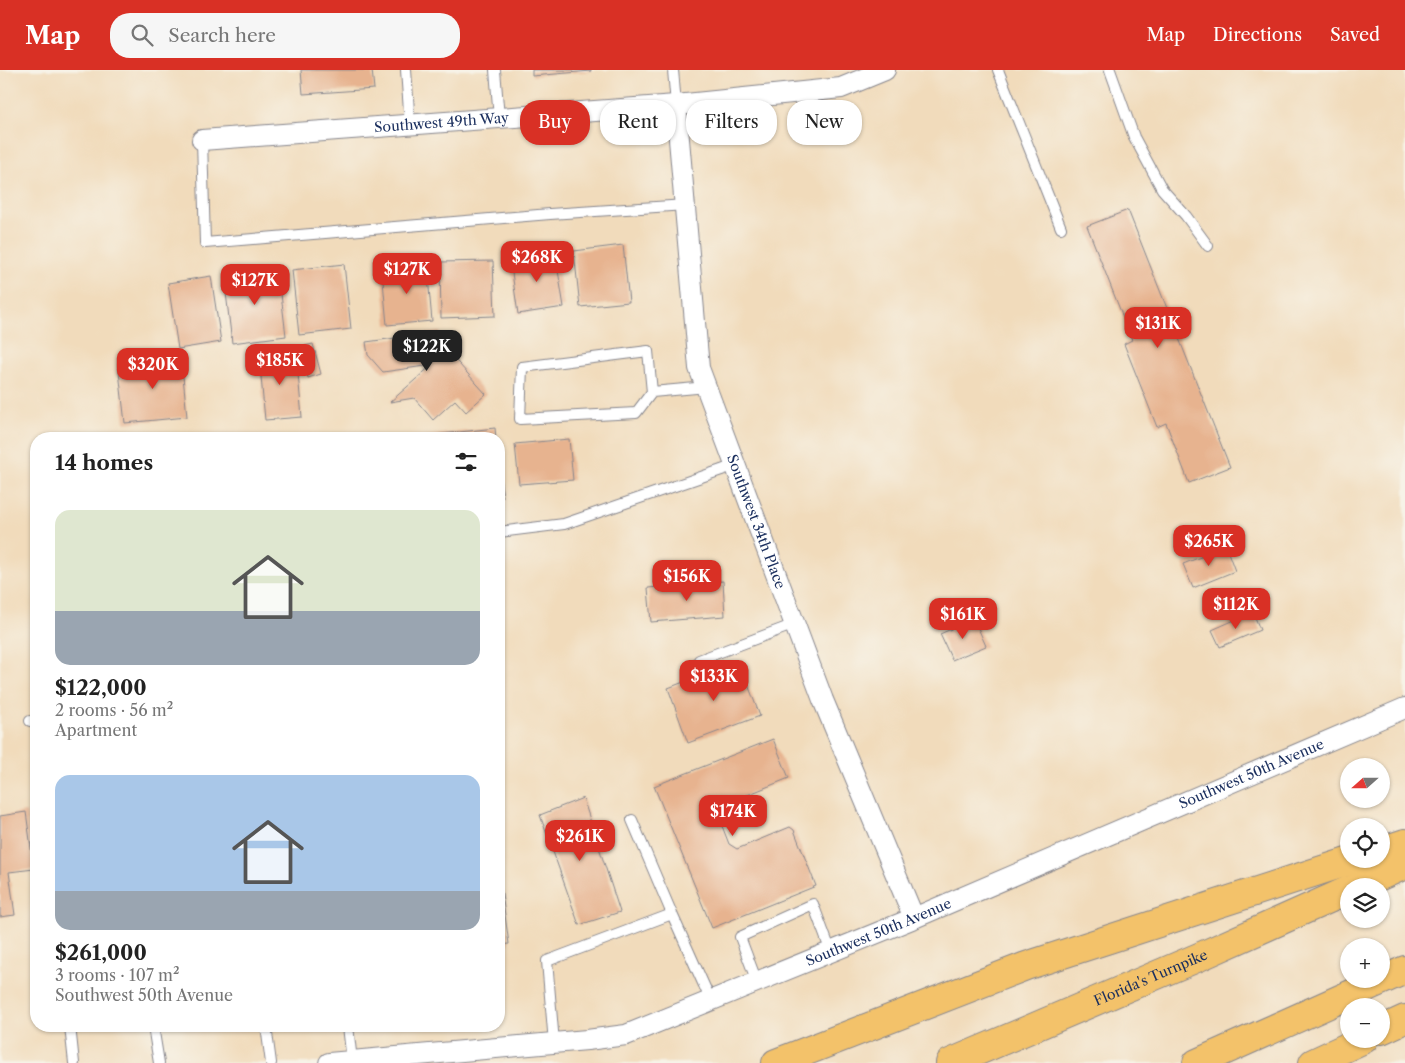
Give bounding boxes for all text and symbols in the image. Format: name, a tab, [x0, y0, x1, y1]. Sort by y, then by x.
search box	[110, 13, 460, 58]
text: Map	[25, 21, 80, 50]
icon: search	[128, 21, 156, 49]
text: Search here	[168, 24, 276, 47]
text: Map	[1146, 24, 1185, 46]
text: Directions	[1213, 24, 1302, 46]
text: Saved	[1330, 24, 1380, 46]
chip: Buy	[520, 100, 590, 145]
chip: Rent	[600, 100, 676, 145]
chip: Filters	[686, 100, 777, 145]
chip: New	[787, 100, 862, 145]
street label: Southwest 49th Way	[373, 108, 509, 136]
pin: $268K	[502, 240, 572, 283]
text: $268K	[512, 247, 562, 267]
pin: $127K	[372, 252, 442, 295]
text: $127K	[384, 259, 430, 279]
pin: $127K	[220, 264, 290, 306]
text: $127K	[232, 270, 278, 290]
pin: $131K	[1123, 306, 1193, 349]
text: $131K	[1135, 313, 1181, 333]
pin: $122K	[392, 330, 462, 372]
text: $122K	[403, 336, 451, 356]
pin: $185K	[245, 344, 315, 386]
pin: $320K	[118, 348, 188, 390]
text: $185K	[256, 350, 304, 370]
text: $320K	[128, 354, 178, 374]
icon: filters	[452, 448, 480, 476]
text: 14 homes	[55, 450, 153, 475]
street label: Southwest 34th Place	[723, 452, 790, 591]
pin: $265K	[1174, 524, 1244, 567]
text: $265K	[1184, 531, 1234, 551]
icon: home	[223, 542, 313, 632]
pin: $156K	[652, 560, 722, 602]
text: $156K	[663, 566, 711, 586]
pin: $112K	[1201, 588, 1271, 630]
text: $112K	[1213, 594, 1259, 614]
pin: $161K	[928, 598, 998, 640]
text: $161K	[940, 604, 986, 624]
pin: $133K	[679, 660, 749, 702]
text: $133K	[691, 666, 738, 686]
text: $122,000	[55, 675, 147, 700]
text: 2 rooms · 56 m²	[55, 700, 173, 720]
text: Apartment	[55, 720, 137, 740]
street label: Southwest 50th Avenue	[1176, 735, 1327, 813]
north arrow	[1340, 758, 1390, 808]
map controls	[1340, 758, 1390, 1048]
pin: $174K	[698, 794, 768, 837]
text: $174K	[710, 801, 756, 821]
icon: home	[223, 807, 313, 897]
button: locate	[1340, 818, 1390, 868]
pin: $261K	[545, 820, 615, 862]
text: $261K	[556, 826, 604, 846]
button: layers	[1340, 878, 1390, 928]
street label: Southwest 50th Avenue	[803, 894, 954, 970]
button: +	[1340, 938, 1390, 988]
text: $261,000	[55, 940, 147, 965]
street label: Florida's Turnpike	[1091, 945, 1210, 1010]
text: 3 rooms · 107 m²	[55, 965, 180, 985]
text: Southwest 50th Avenue	[55, 985, 233, 1005]
button: −	[1340, 998, 1390, 1048]

